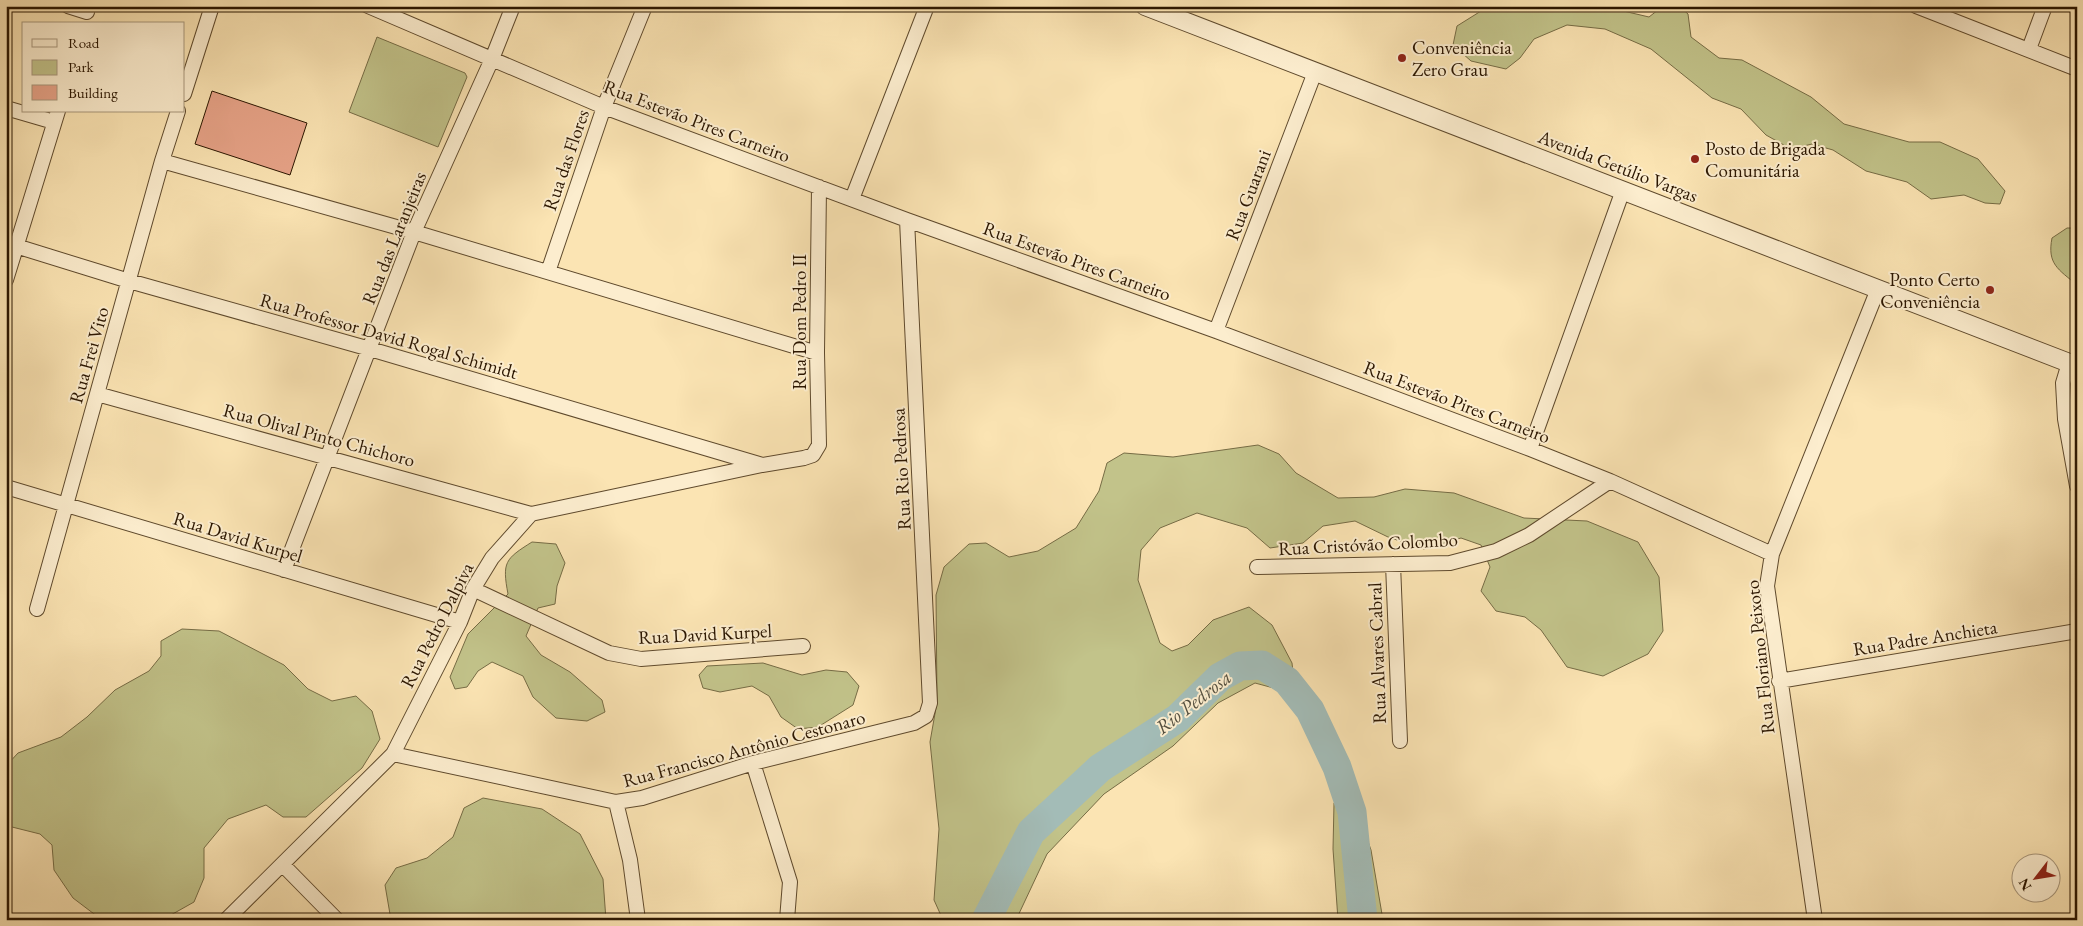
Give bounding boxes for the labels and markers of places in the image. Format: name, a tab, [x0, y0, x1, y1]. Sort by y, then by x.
place label: Conveniência Zero Grau	[1412, 35, 1512, 82]
marker: Conveniência Zero Grau	[1396, 52, 1408, 64]
place label: Posto de Brigada Comunitária	[1705, 136, 1826, 183]
marker: Posto de Brigada Comunitária	[1689, 153, 1701, 165]
place label: Ponto Certo Conveniência	[1880, 267, 1980, 314]
marker: Ponto Certo Conveniência	[1984, 284, 1996, 296]

